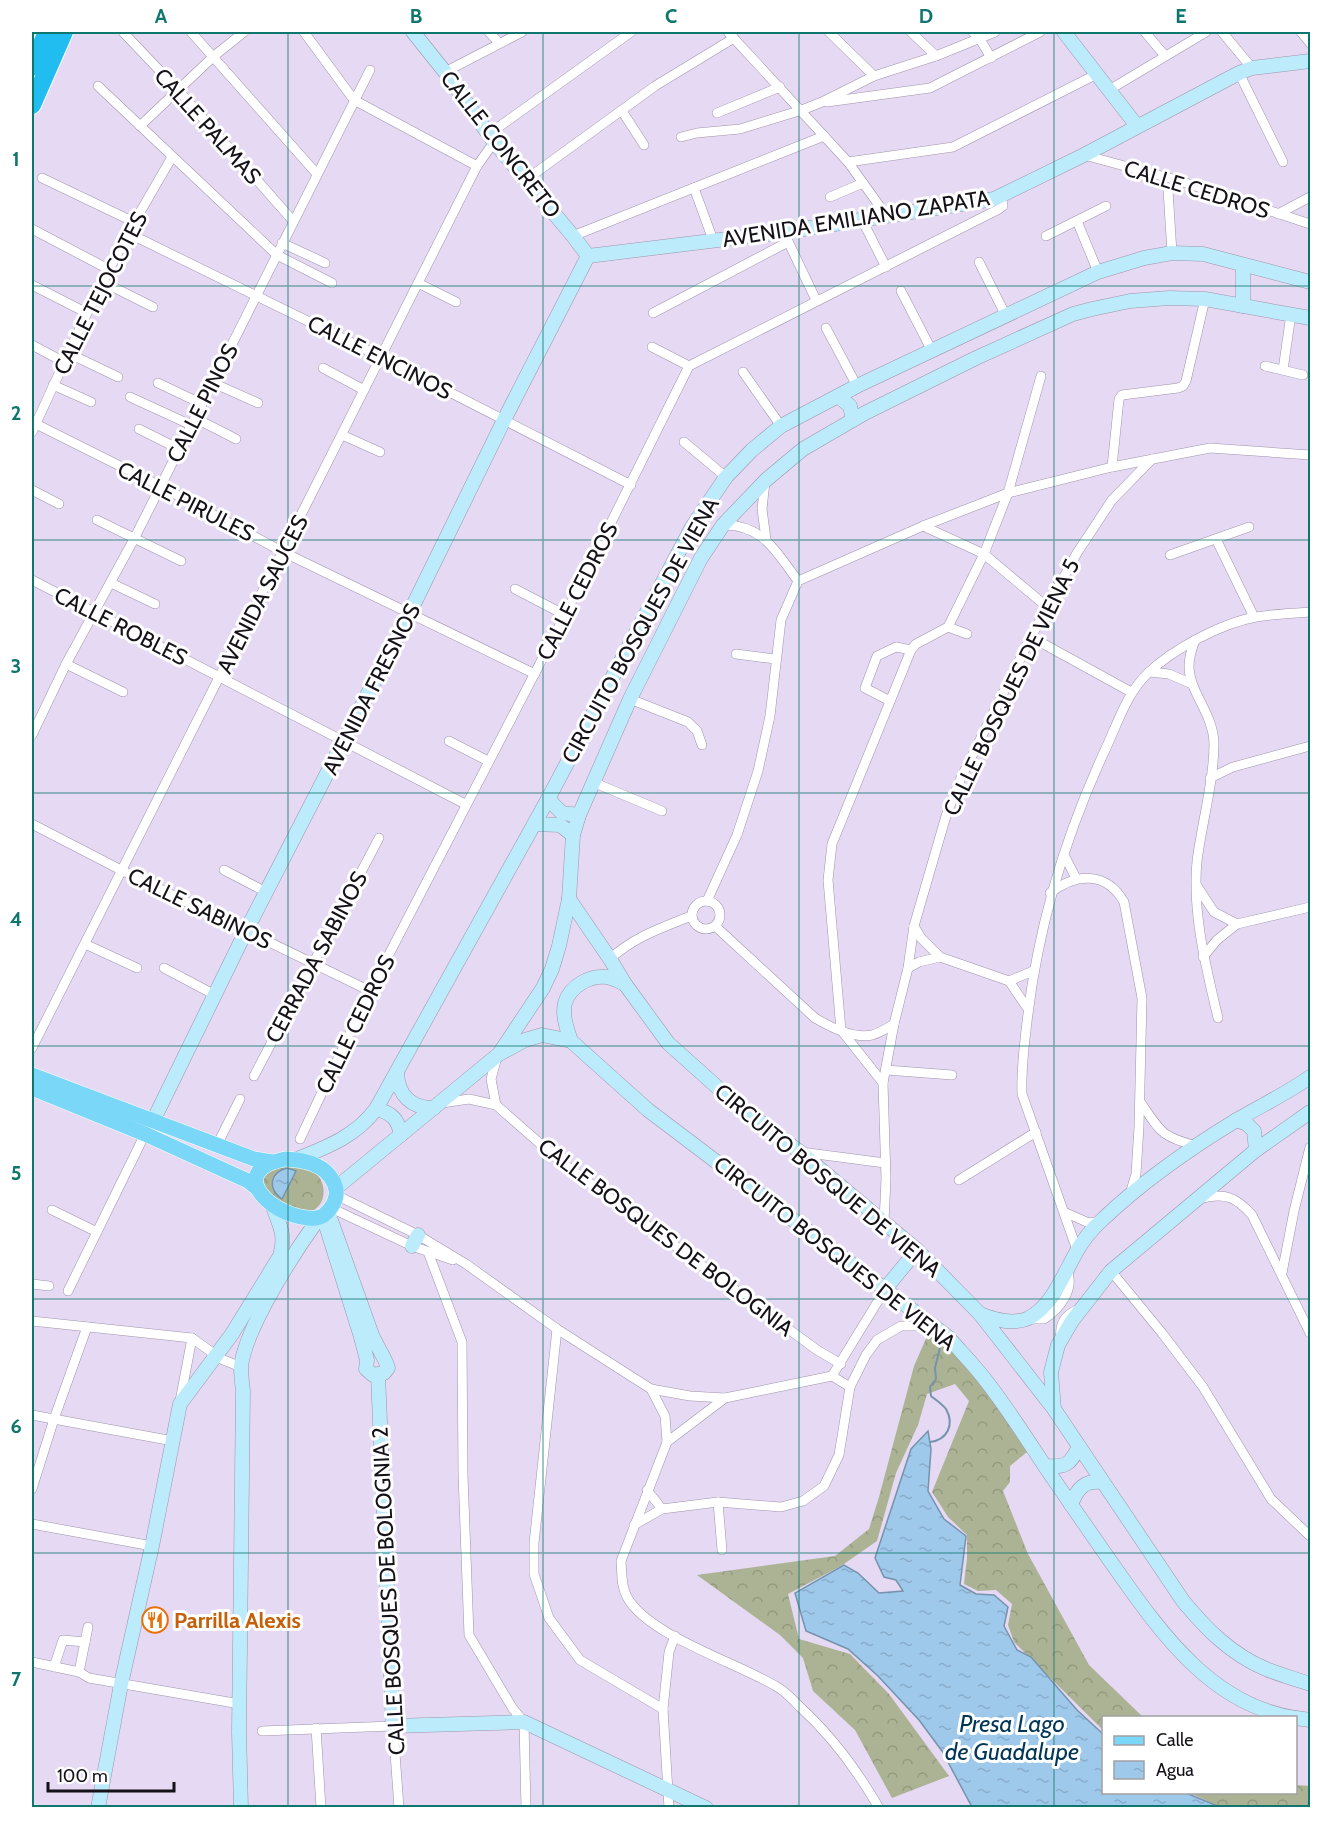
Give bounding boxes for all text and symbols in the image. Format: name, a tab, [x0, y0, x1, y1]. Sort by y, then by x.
text: A	[155, 4, 168, 28]
text: B	[410, 4, 422, 28]
text: C	[665, 4, 677, 28]
text: D	[919, 4, 933, 28]
text: E	[1175, 4, 1187, 28]
street label: CALLE PALMAS	[148, 63, 267, 190]
street label: CALLE CONCRETO	[435, 65, 566, 223]
text: 1	[12, 147, 20, 171]
street label: CALLE CEDROS	[1121, 154, 1273, 225]
street label: AVENIDA EMILIANO ZAPATA	[720, 184, 992, 253]
street label: CALLE TEJOCOTES	[48, 207, 153, 379]
street label: CALLE ENCINOS	[303, 309, 457, 405]
street label: CALLE PINOS	[161, 339, 244, 467]
text: 2	[11, 401, 21, 425]
street label: CALLE PIRULES	[113, 455, 259, 548]
street label: CIRCUITO BOSQUES DE VIENA	[556, 492, 725, 768]
street label: AVENIDA SAUCES	[211, 510, 314, 678]
street label: CALLE CEDROS	[531, 518, 624, 665]
street label: CALLE BOSQUES DE VIENA 5	[937, 554, 1085, 820]
street label: CALLE ROBLES	[50, 581, 192, 672]
street label: AVENIDA FRESNOS	[317, 599, 426, 779]
text: 3	[11, 654, 21, 678]
street label: CALLE SABINOS	[123, 862, 276, 955]
street label: CERRADA SABINOS	[260, 867, 373, 1048]
text: 4	[10, 907, 22, 931]
street label: CALLE CEDROS	[310, 950, 401, 1098]
street label: CIRCUITO BOSQUE DE VIENA	[709, 1078, 947, 1283]
street label: CALLE BOSQUES DE BOLOGNIA	[533, 1133, 799, 1342]
street label: CIRCUITO BOSQUES DE VIENA	[708, 1150, 961, 1357]
text: 5	[11, 1161, 21, 1185]
text: 6	[10, 1414, 22, 1438]
street label: CALLE BOSQUES DE BOLOGNIA 2	[366, 1426, 411, 1756]
restaurant icon: Parrilla Alexis	[140, 1605, 170, 1635]
place label: Parrilla Alexis	[174, 1607, 301, 1634]
text: 7	[11, 1667, 22, 1691]
water label: Presa Lago de Guadalupe	[945, 1709, 1079, 1766]
legend	[1102, 1716, 1297, 1794]
text: Calle	[1156, 1729, 1193, 1751]
scale bar	[48, 1755, 174, 1793]
text: Agua	[1156, 1759, 1194, 1781]
text: 100 m	[57, 1765, 108, 1787]

